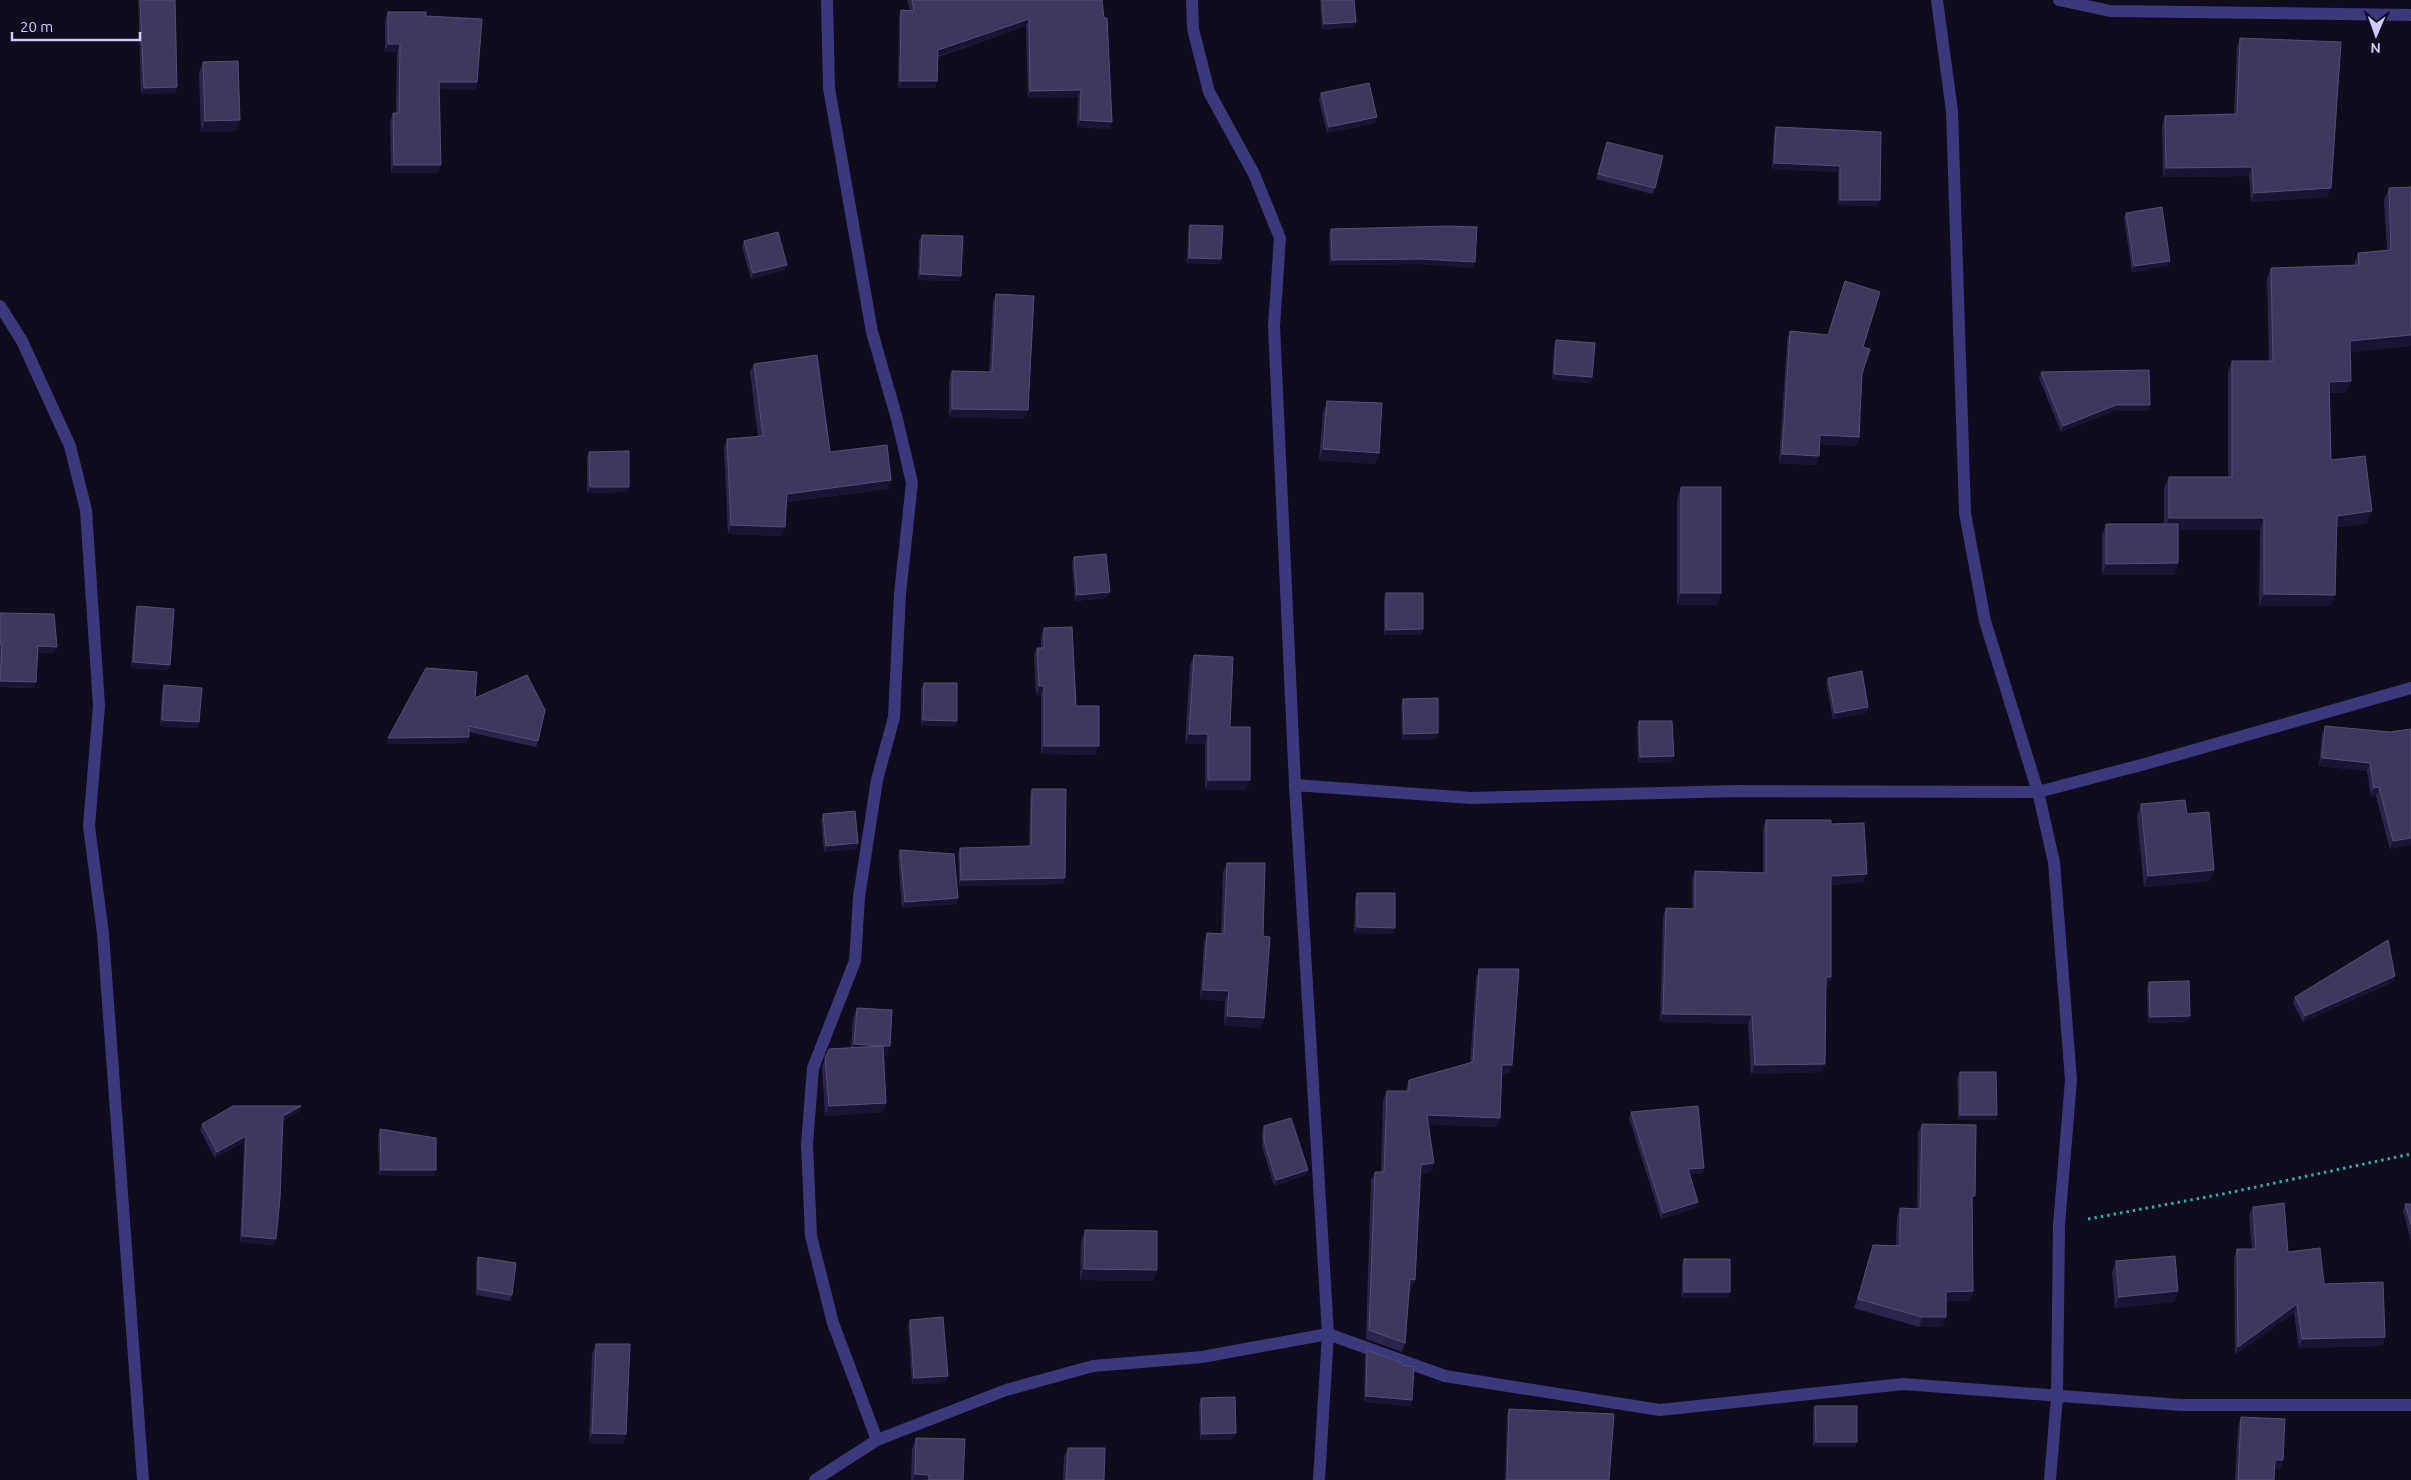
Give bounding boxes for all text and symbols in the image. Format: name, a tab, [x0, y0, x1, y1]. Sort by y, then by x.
scale bar	[12, 10, 140, 42]
north arrow	[2351, 10, 2401, 60]
text: 20 m	[20, 18, 53, 35]
text: N	[2370, 40, 2381, 56]

